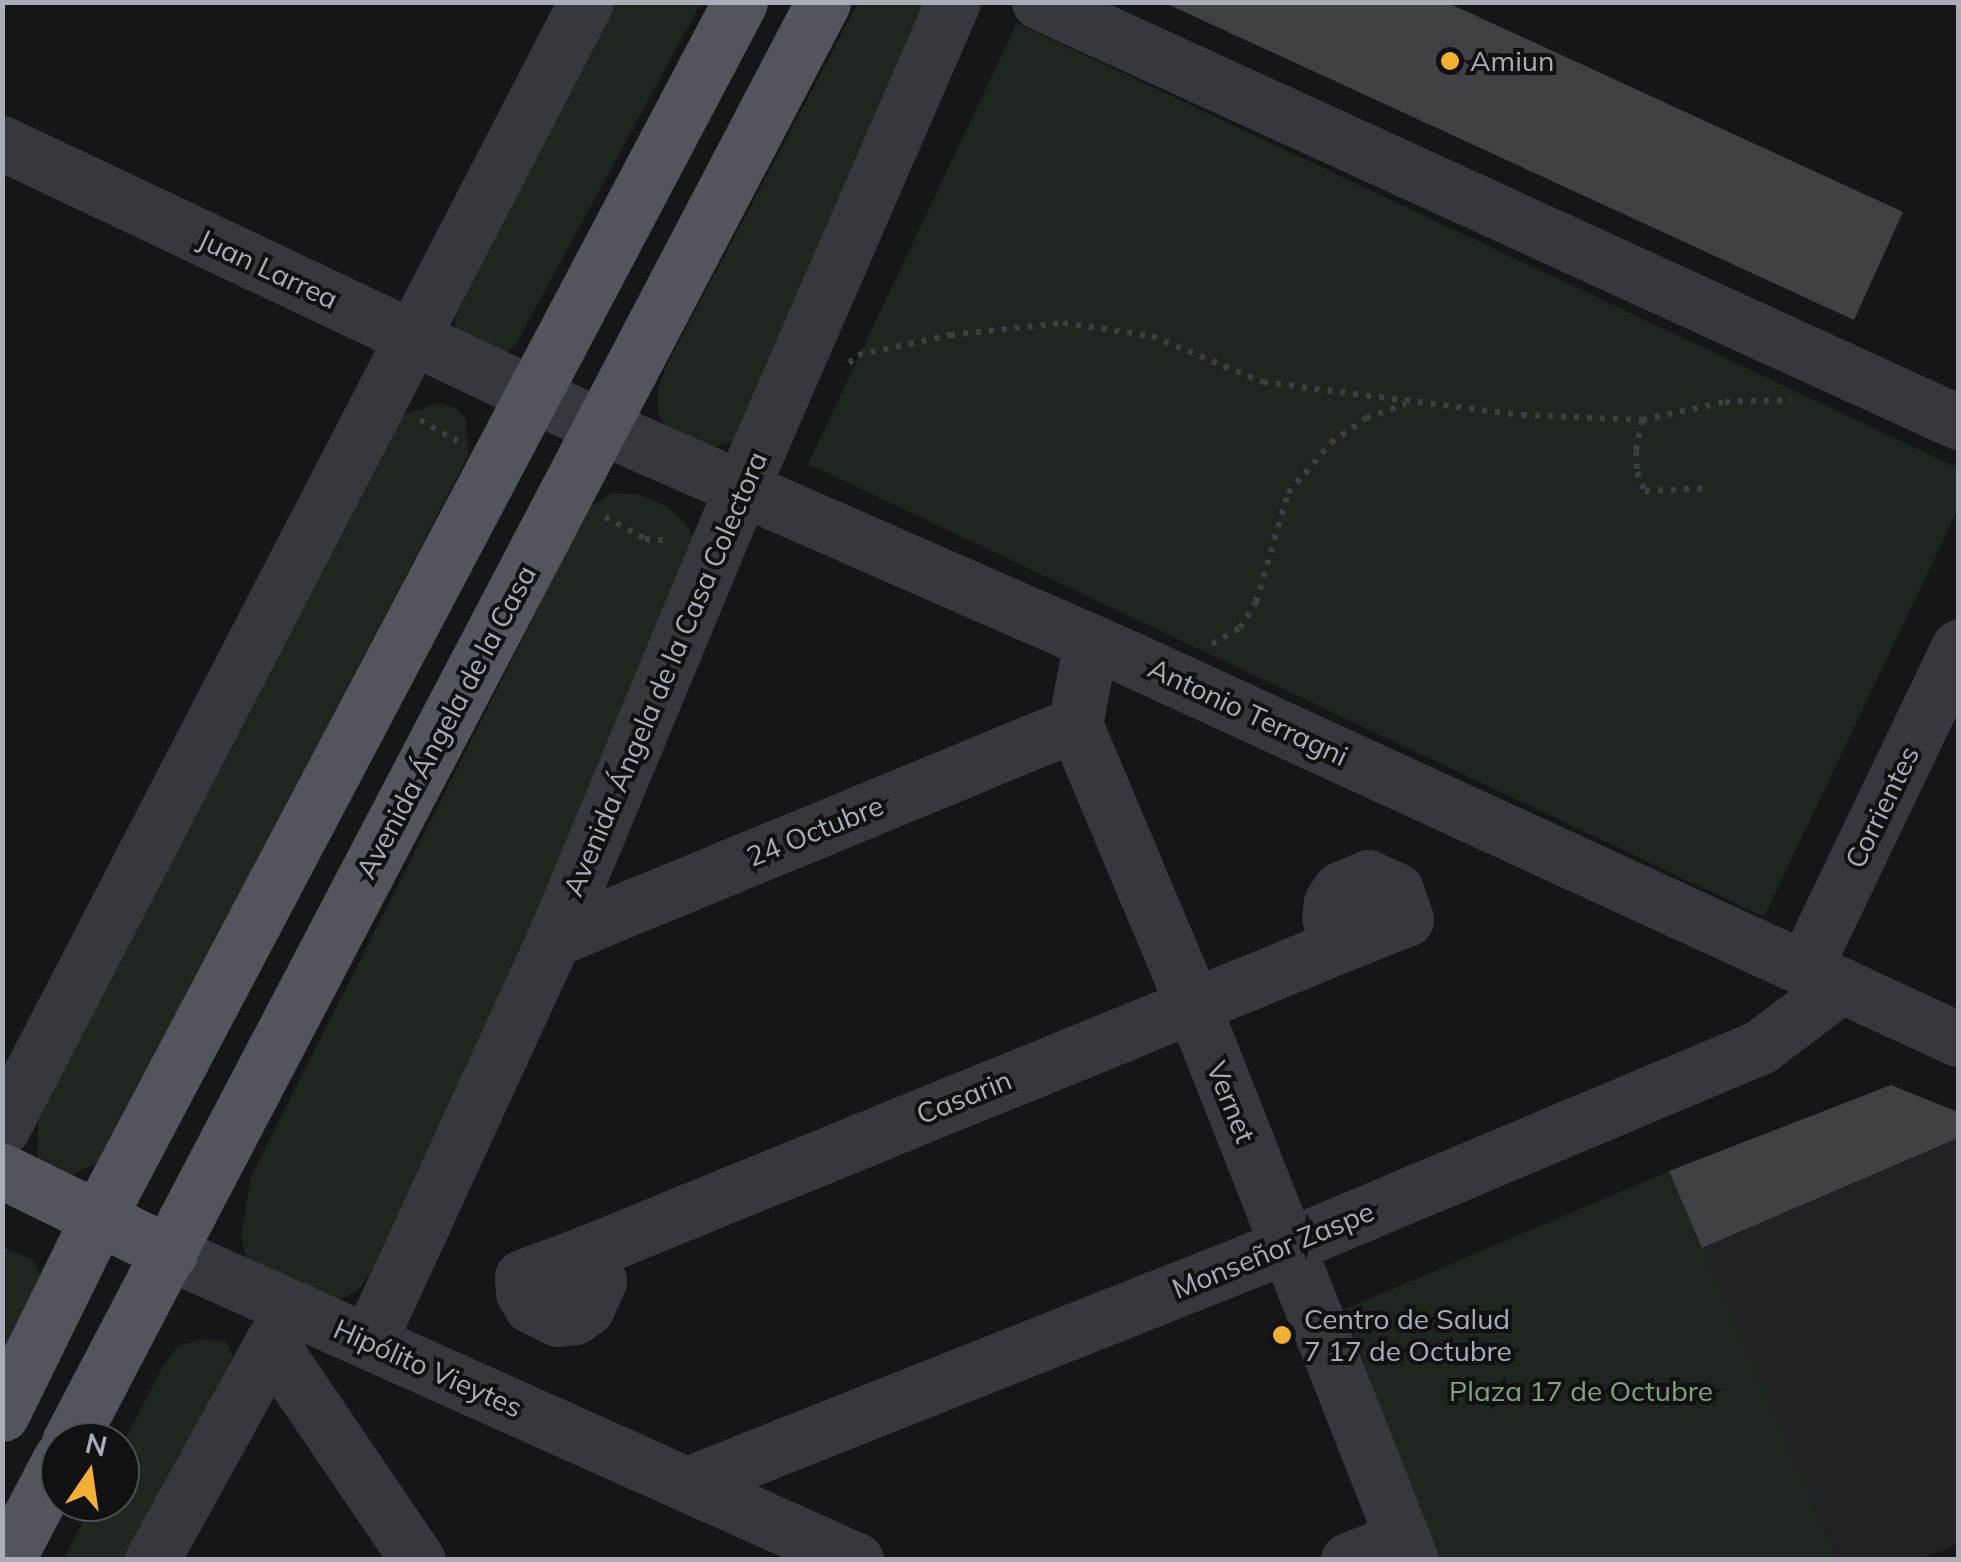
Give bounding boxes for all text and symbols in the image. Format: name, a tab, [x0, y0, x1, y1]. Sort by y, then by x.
place label: Amiun	[1470, 44, 1554, 78]
marker: Amiun	[1439, 50, 1461, 72]
street label: Juan Larrea	[193, 222, 343, 316]
street label: Avenida Ángela de la Casa Colectora	[556, 447, 774, 901]
street label: Avenida Ángela de la Casa	[349, 560, 543, 884]
street label: Antonio Terragni	[1143, 651, 1353, 773]
street label: Corrientes	[1838, 741, 1926, 873]
street label: 24 Octubre	[742, 788, 888, 874]
street label: Vernet	[1200, 1056, 1262, 1148]
street label: Casarin	[912, 1063, 1016, 1131]
street label: Monseñor Zaspe	[1167, 1194, 1379, 1306]
place label: Centro de Salud 7 17 de Octubre	[1304, 1302, 1512, 1368]
street label: Hipólito Vieytes	[329, 1312, 527, 1424]
marker: Centro de Salud 7 17 de Octubre	[1269, 1322, 1295, 1348]
park label: Plaza 17 de Octubre	[1449, 1374, 1713, 1408]
north arrow	[40, 1422, 140, 1522]
text: N	[82, 1425, 111, 1464]

